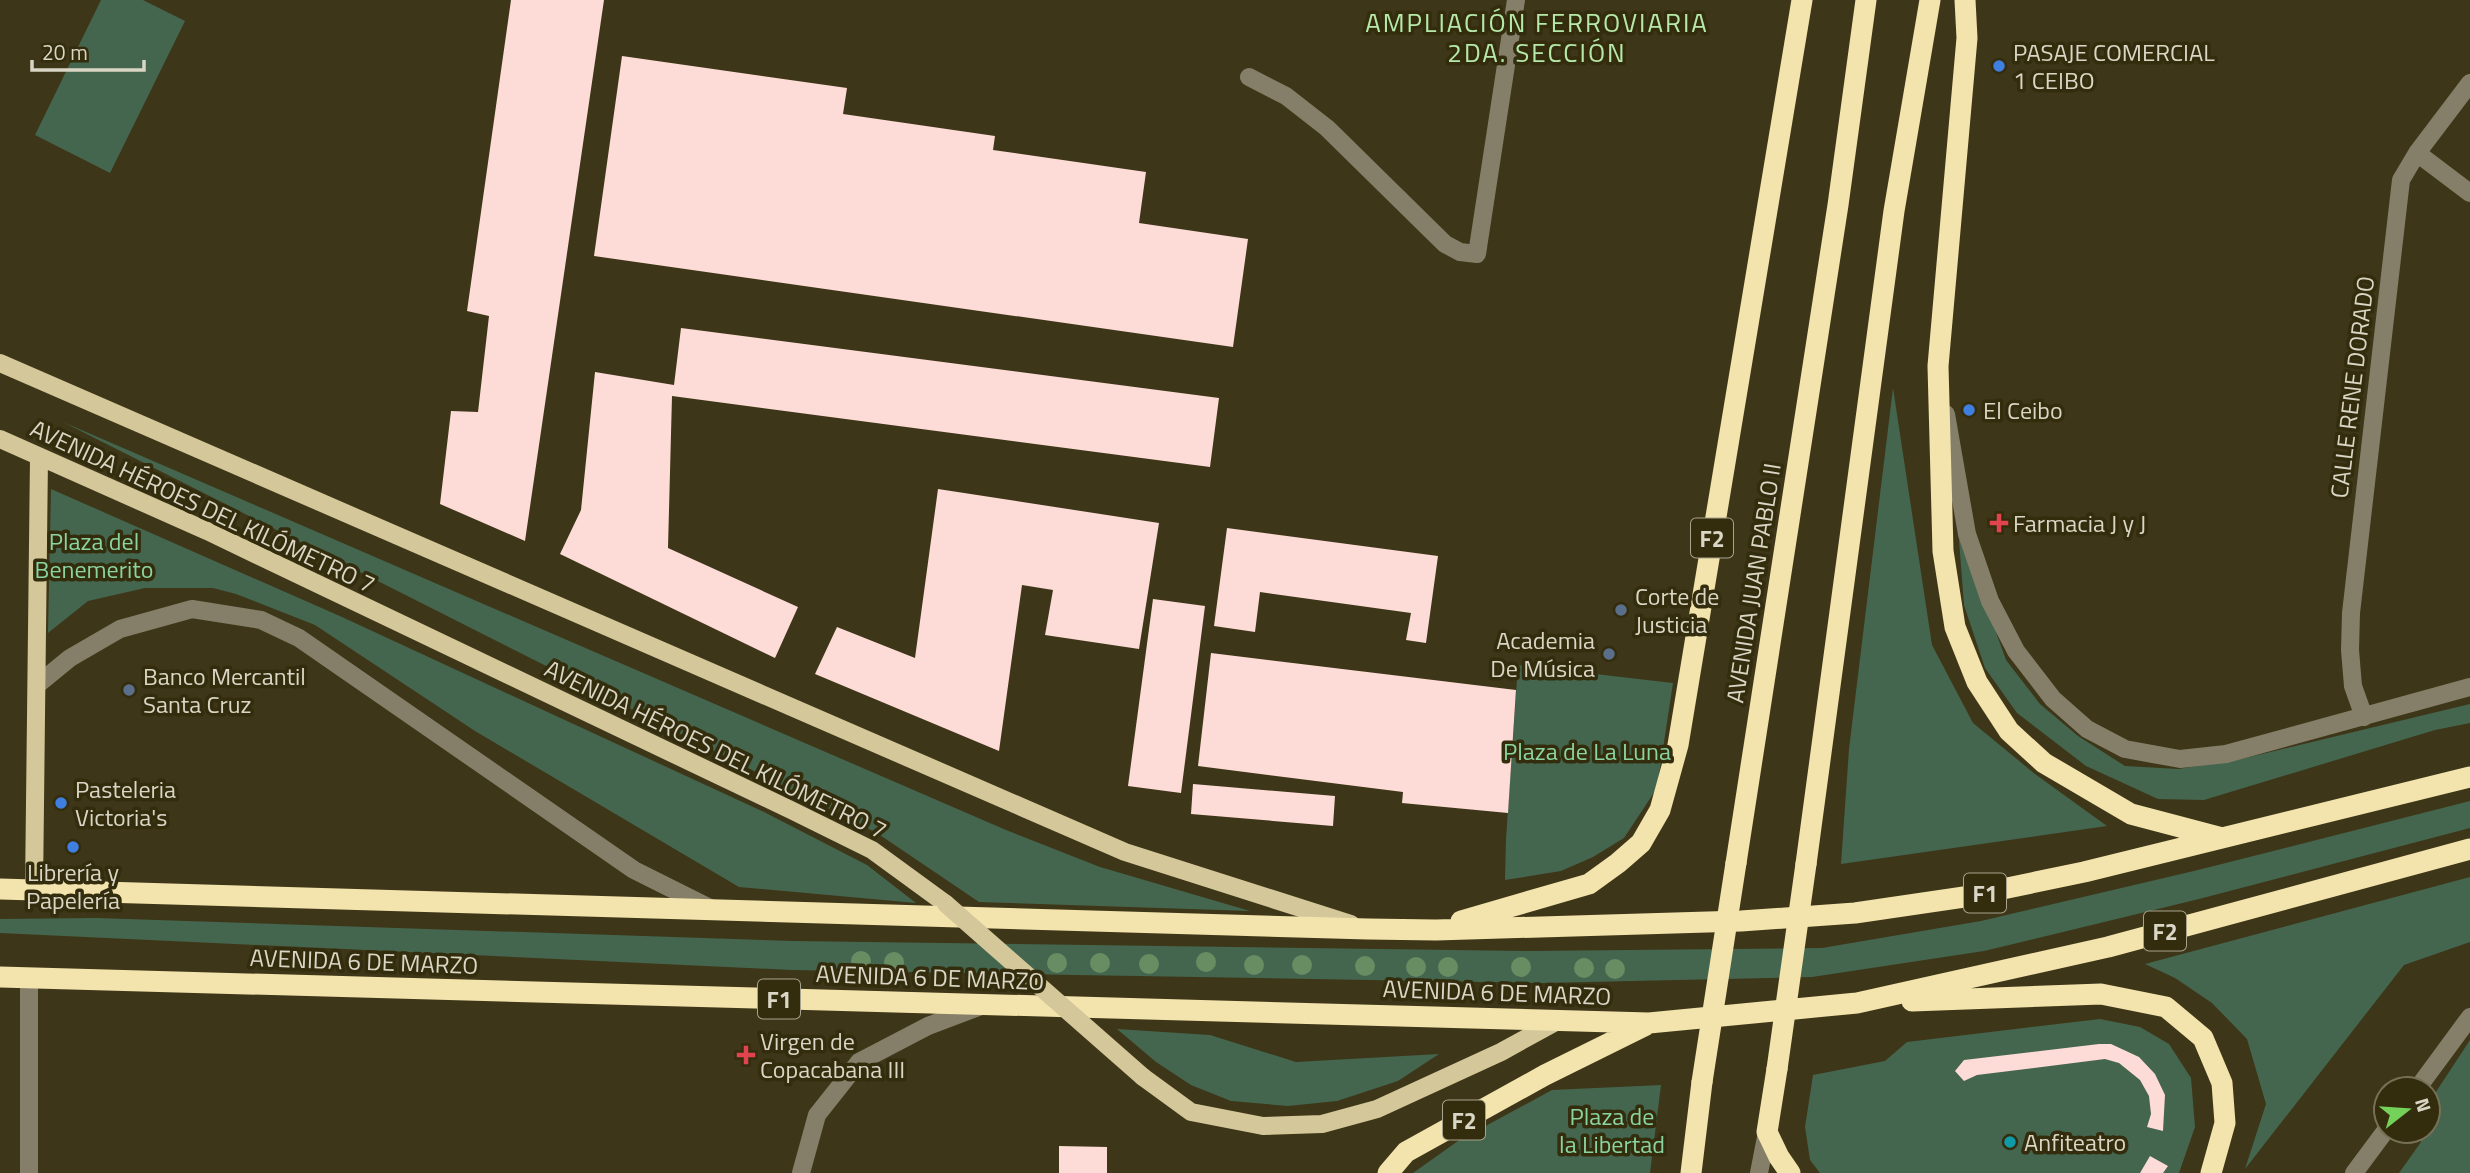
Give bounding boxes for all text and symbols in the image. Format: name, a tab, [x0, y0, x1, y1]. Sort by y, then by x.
district label: AMPLIACIÓN FERROVIARIA 2DA. SECCIÓN	[1365, 3, 1709, 72]
scale bar	[32, 28, 144, 72]
place label: PASAJE COMERCIAL 1 CEIBO	[2013, 34, 2215, 98]
text: 20 m	[42, 36, 88, 68]
marker: PASAJE COMERCIAL 1 CEIBO	[1991, 58, 2007, 74]
street label: CALLE RENE DORADO	[2321, 274, 2383, 500]
place label: El Ceibo	[1983, 392, 2063, 428]
marker: El Ceibo	[1961, 402, 1977, 418]
street label: AVENIDA HÉROES DEL KILÓMETRO 7	[25, 410, 381, 602]
street label: AVENIDA JUAN PABLO II	[1716, 461, 1790, 705]
place label: Farmacia J y J	[2013, 505, 2146, 541]
marker: Farmacia J y J	[1991, 515, 2007, 531]
road number: F2	[1691, 518, 1733, 558]
park label: Plaza del Benemerito	[35, 523, 153, 587]
place label: Corte de Justicia	[1635, 578, 1719, 642]
marker: Corte de Justicia	[1613, 602, 1629, 618]
place label: Academia De Música	[1490, 622, 1595, 686]
marker: Academia De Música	[1601, 646, 1617, 662]
street label: AVENIDA HÉROES DEL KILÓMETRO 7	[539, 650, 893, 848]
place label: Banco Mercantil Santa Cruz	[143, 658, 306, 722]
marker: Banco Mercantil Santa Cruz	[121, 682, 137, 698]
park label: Plaza de La Luna	[1503, 733, 1671, 769]
place label: Pasteleria Victoria's	[75, 771, 176, 835]
marker: Pasteleria Victoria's	[53, 795, 69, 811]
marker: Librería y Papelería	[65, 839, 81, 855]
place label: Librería y Papelería	[26, 854, 120, 918]
road number: F1	[1964, 874, 2006, 912]
road number: F2	[2144, 912, 2186, 950]
street label: AVENIDA 6 DE MARZO	[249, 939, 479, 983]
street label: AVENIDA 6 DE MARZO	[815, 955, 1045, 999]
street label: AVENIDA 6 DE MARZO	[1382, 970, 1612, 1014]
road number: F1	[758, 980, 800, 1018]
place label: Virgen de Copacabana III	[760, 1023, 905, 1087]
marker: Virgen de Copacabana III	[738, 1047, 754, 1063]
north arrow	[2372, 1075, 2442, 1145]
text: N	[2408, 1094, 2440, 1115]
park label: Plaza de la Libertad	[1559, 1098, 1665, 1162]
road number: F2	[1443, 1100, 1485, 1140]
place label: Anfiteatro	[2024, 1124, 2126, 1160]
marker: Anfiteatro	[2002, 1134, 2018, 1150]

